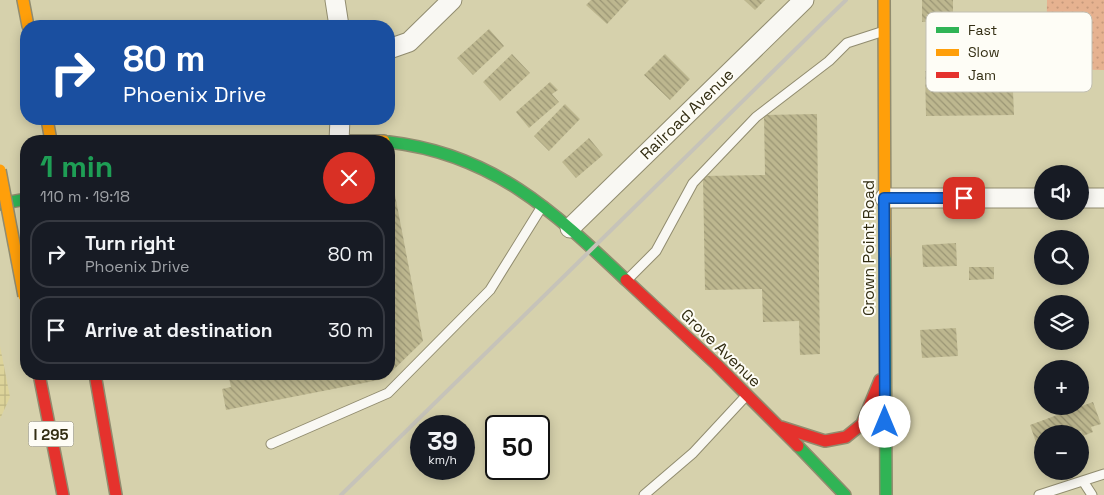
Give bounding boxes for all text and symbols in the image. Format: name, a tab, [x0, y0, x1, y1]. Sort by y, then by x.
legend	[926, 12, 1092, 92]
text: Fast	[968, 21, 997, 39]
text: 80 m	[123, 37, 205, 81]
icon: right	[40, 40, 105, 105]
text: Slow	[968, 43, 1000, 61]
street label: Railroad Avenue	[636, 64, 738, 164]
text: Jam	[968, 66, 996, 84]
text: Phoenix Drive	[123, 80, 267, 108]
text: 1 min	[40, 147, 113, 186]
button: close	[323, 152, 375, 204]
map controls	[1034, 165, 1089, 480]
button: sound	[1034, 165, 1089, 220]
pin	[943, 177, 985, 219]
street label: Crown Point Road	[858, 180, 879, 316]
icon: arrive	[950, 184, 978, 212]
text: 110 m · 19:18	[40, 186, 130, 207]
button: search	[1034, 230, 1089, 285]
text: Turn right	[85, 231, 175, 256]
icon: right	[42, 240, 70, 268]
text: 80 m	[328, 242, 373, 267]
text: Phoenix Drive	[85, 256, 189, 277]
button: layers	[1034, 295, 1089, 350]
street label: Grove Avenue	[676, 304, 766, 392]
icon: arrive	[42, 316, 70, 344]
text: Arrive at destination	[85, 318, 273, 343]
text: 30 m	[328, 318, 373, 343]
button: +	[1034, 360, 1089, 415]
position arrow	[858, 395, 910, 447]
speed limit sign: 50	[485, 415, 550, 480]
road number: I 295	[28, 422, 74, 446]
text: 39	[427, 425, 458, 457]
button: −	[1034, 425, 1089, 480]
text: km/h	[428, 452, 457, 468]

